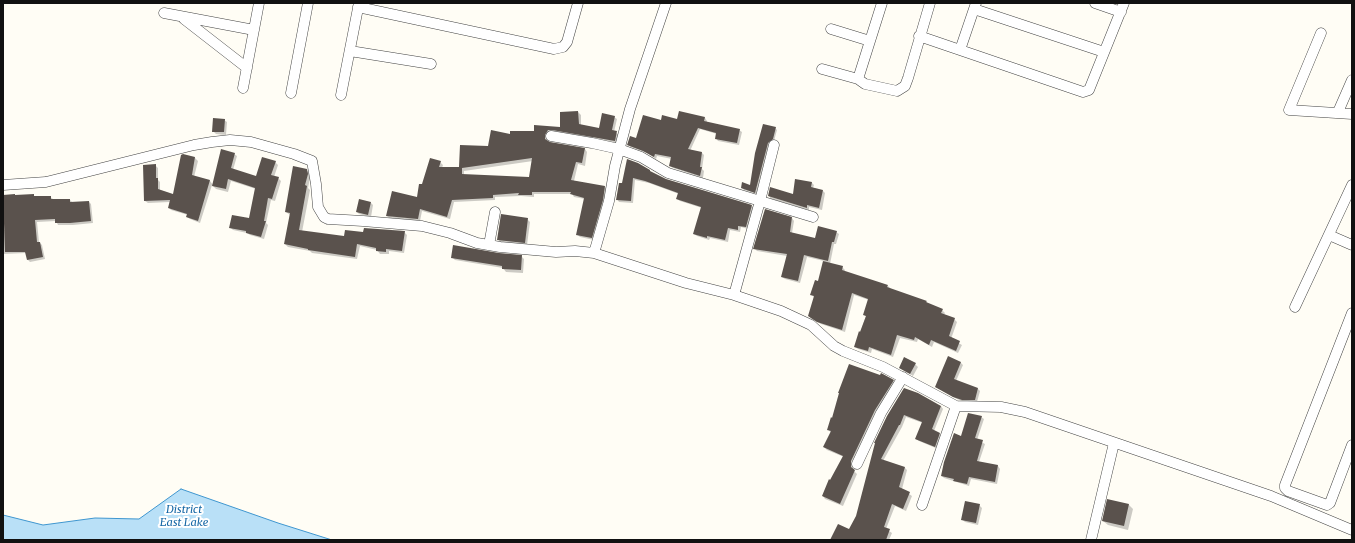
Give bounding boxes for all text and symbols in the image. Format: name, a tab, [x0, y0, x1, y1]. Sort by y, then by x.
water label: District East Lake	[160, 503, 208, 529]

